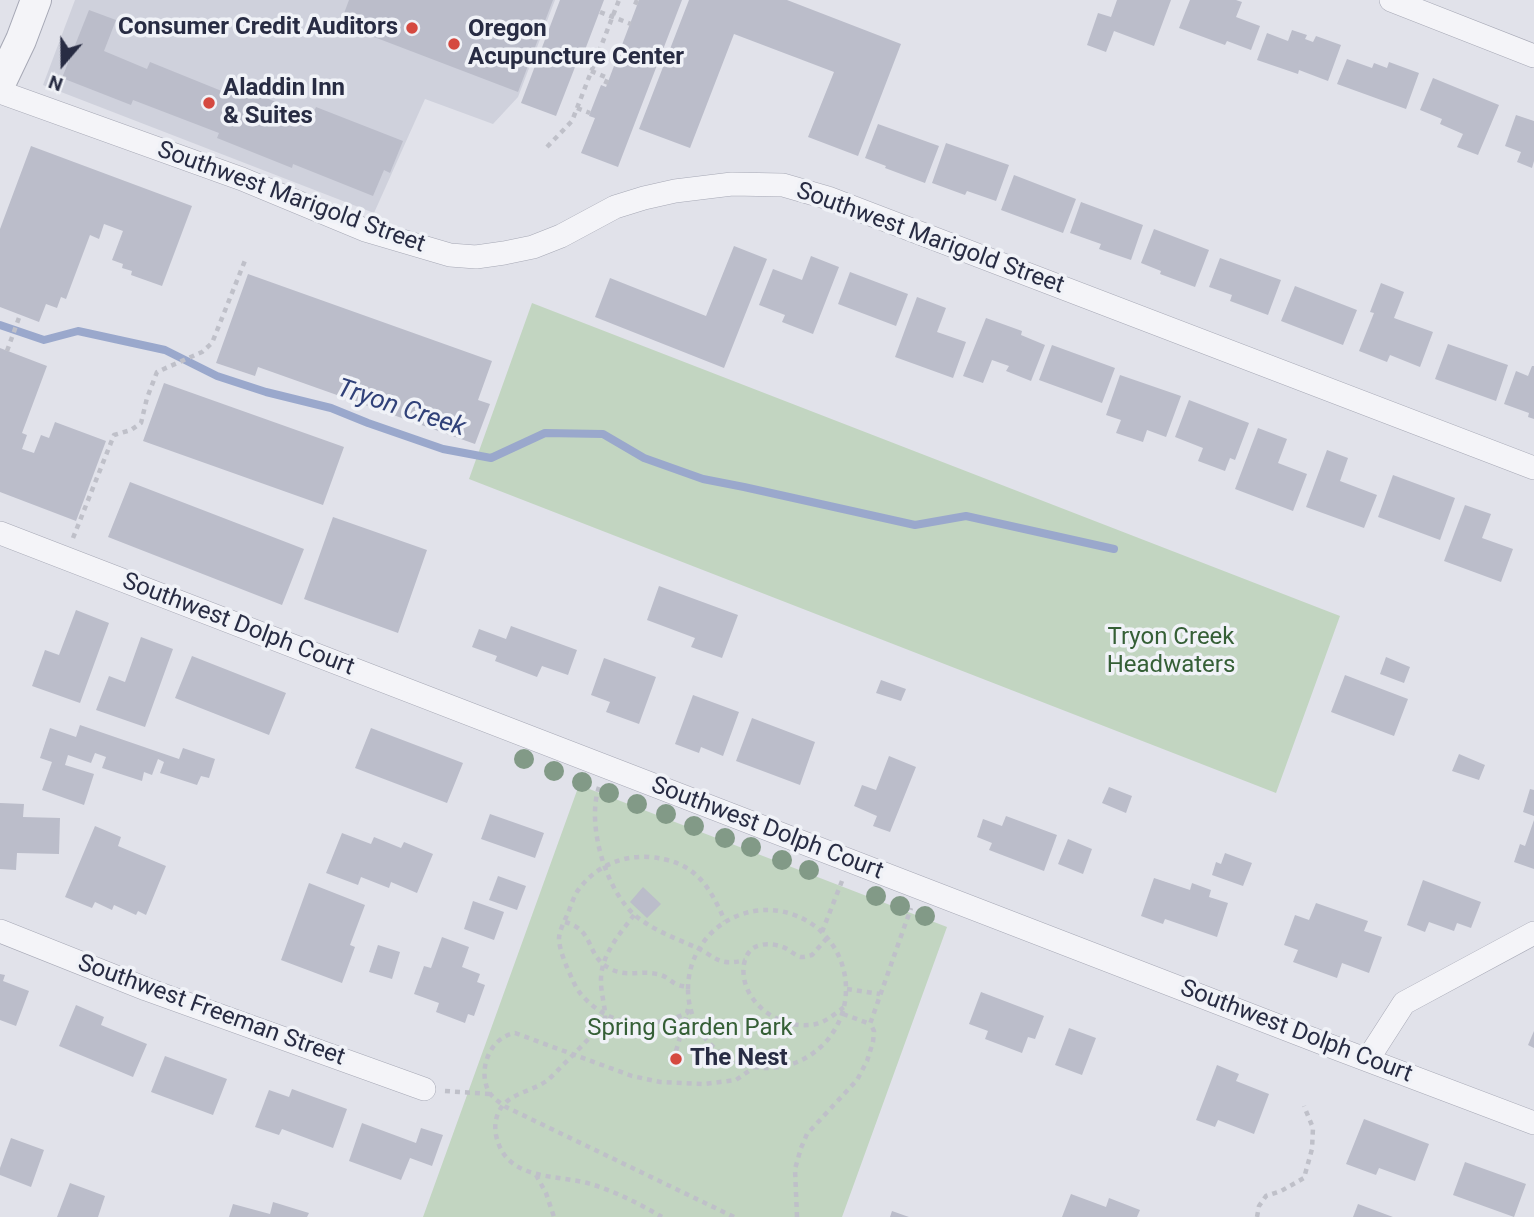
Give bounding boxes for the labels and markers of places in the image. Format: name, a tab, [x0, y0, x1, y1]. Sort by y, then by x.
place label: Consumer Credit Auditors	[118, 14, 398, 42]
place label: Oregon Acupuncture Center	[468, 16, 684, 72]
marker: Consumer Credit Auditors	[404, 20, 420, 36]
marker: Oregon Acupuncture Center	[446, 36, 462, 52]
place label: Aladdin Inn & Suites	[223, 75, 345, 131]
marker: Aladdin Inn & Suites	[201, 95, 217, 111]
place label: The Nest	[690, 1045, 788, 1073]
marker: The Nest	[668, 1051, 684, 1067]

